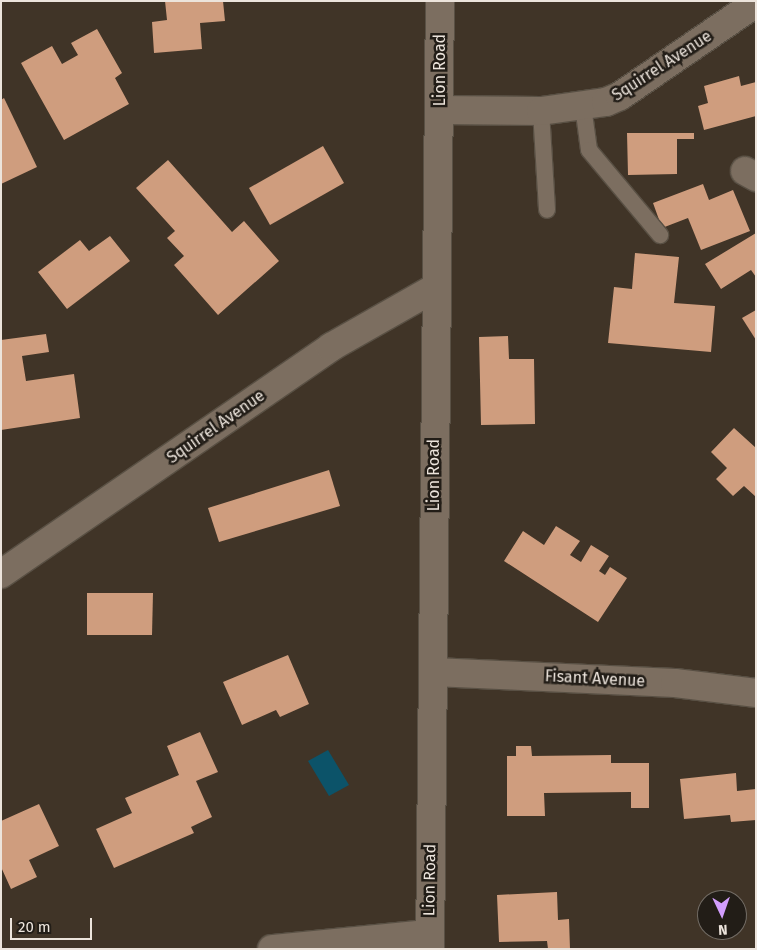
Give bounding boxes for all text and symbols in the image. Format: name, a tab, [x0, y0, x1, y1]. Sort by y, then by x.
street label: Squirrel Avenue	[609, 27, 715, 105]
street label: Lion Road	[430, 34, 450, 106]
street label: Squirrel Avenue	[164, 386, 268, 468]
street label: Lion Road	[424, 439, 444, 511]
street label: Fisant Avenue	[544, 667, 646, 691]
street label: Lion Road	[420, 844, 440, 916]
north arrow	[697, 890, 747, 940]
scale bar	[12, 908, 95, 940]
text: 20 m	[18, 918, 51, 936]
text: N	[718, 921, 728, 938]

